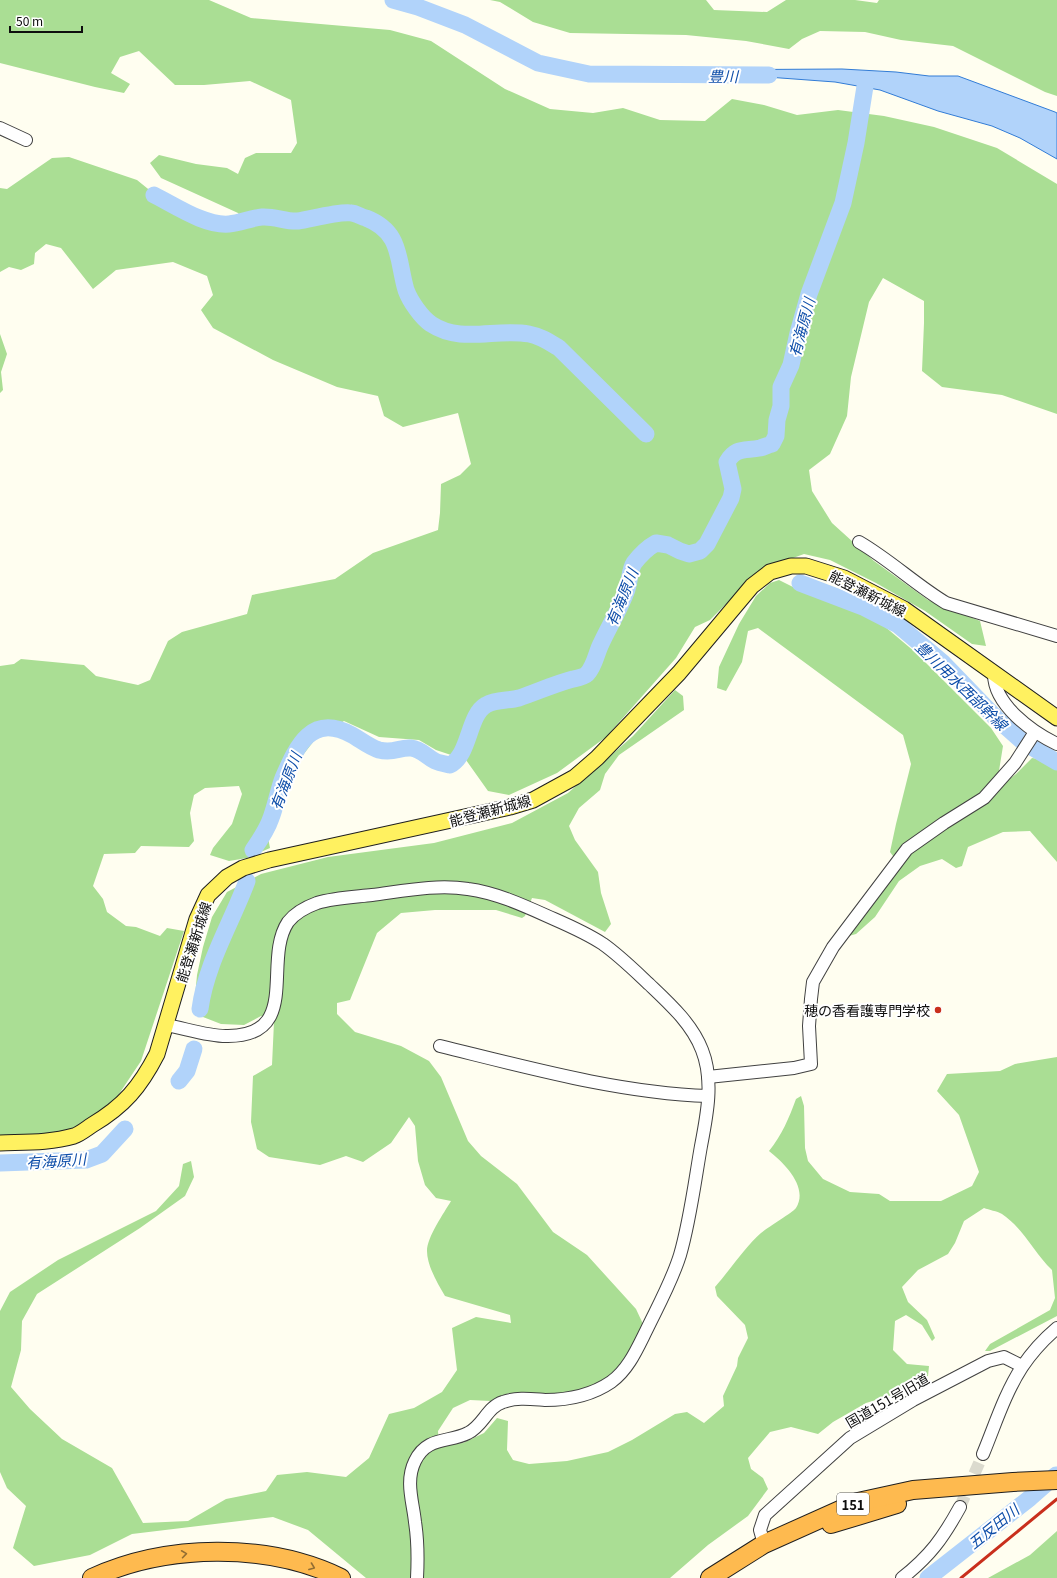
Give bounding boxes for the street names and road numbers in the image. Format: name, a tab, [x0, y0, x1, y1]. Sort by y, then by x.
street label: 能登瀬新城線	[826, 565, 910, 621]
street label: 能登瀬新城線	[447, 789, 533, 831]
street label: 能登瀬新城線	[171, 899, 215, 985]
street label: 国道151号旧道	[842, 1368, 932, 1432]
road number: 151	[837, 1493, 869, 1515]

